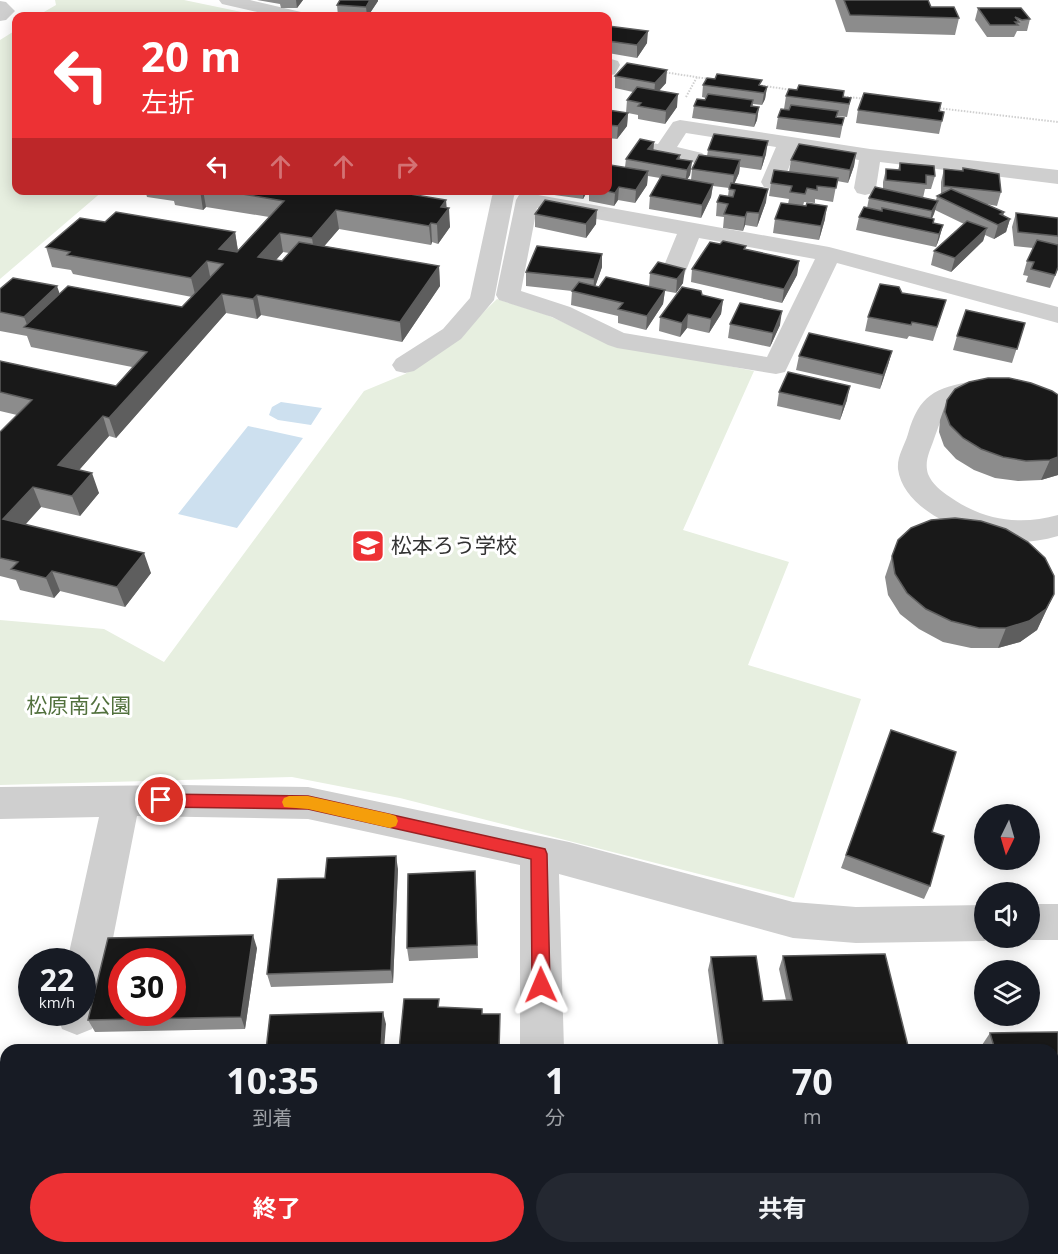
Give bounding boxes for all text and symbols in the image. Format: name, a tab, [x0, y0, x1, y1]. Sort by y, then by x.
text: 20 m	[141, 27, 241, 84]
icon: left	[42, 36, 120, 114]
text: 左折	[141, 83, 195, 120]
icon: left	[201, 150, 234, 183]
icon: ahead	[264, 150, 297, 183]
icon: ahead	[327, 150, 360, 183]
icon: right	[390, 150, 423, 183]
school or university icon: 松本ろう学校	[350, 528, 386, 564]
place label: 松本ろう学校	[391, 531, 517, 559]
park label: 松原南公園	[27, 691, 132, 719]
pin	[135, 774, 186, 825]
icon: arrive	[144, 783, 177, 816]
north arrow	[974, 804, 1040, 870]
map controls	[974, 804, 1040, 1026]
button: sound	[974, 882, 1040, 948]
speed limit sign: 30	[108, 948, 186, 1026]
position arrow	[509, 953, 573, 1017]
text: 22	[40, 959, 74, 1000]
button: layers	[974, 960, 1040, 1026]
text: km/h	[39, 992, 75, 1012]
text: 10:35	[226, 1056, 319, 1105]
text: 1	[545, 1056, 566, 1105]
text: 70	[792, 1057, 833, 1106]
text: m	[803, 1103, 822, 1130]
text: 到着	[252, 1104, 292, 1131]
text: 分	[545, 1104, 565, 1131]
button: 終了	[30, 1173, 524, 1242]
button: 共有	[536, 1173, 1029, 1242]

